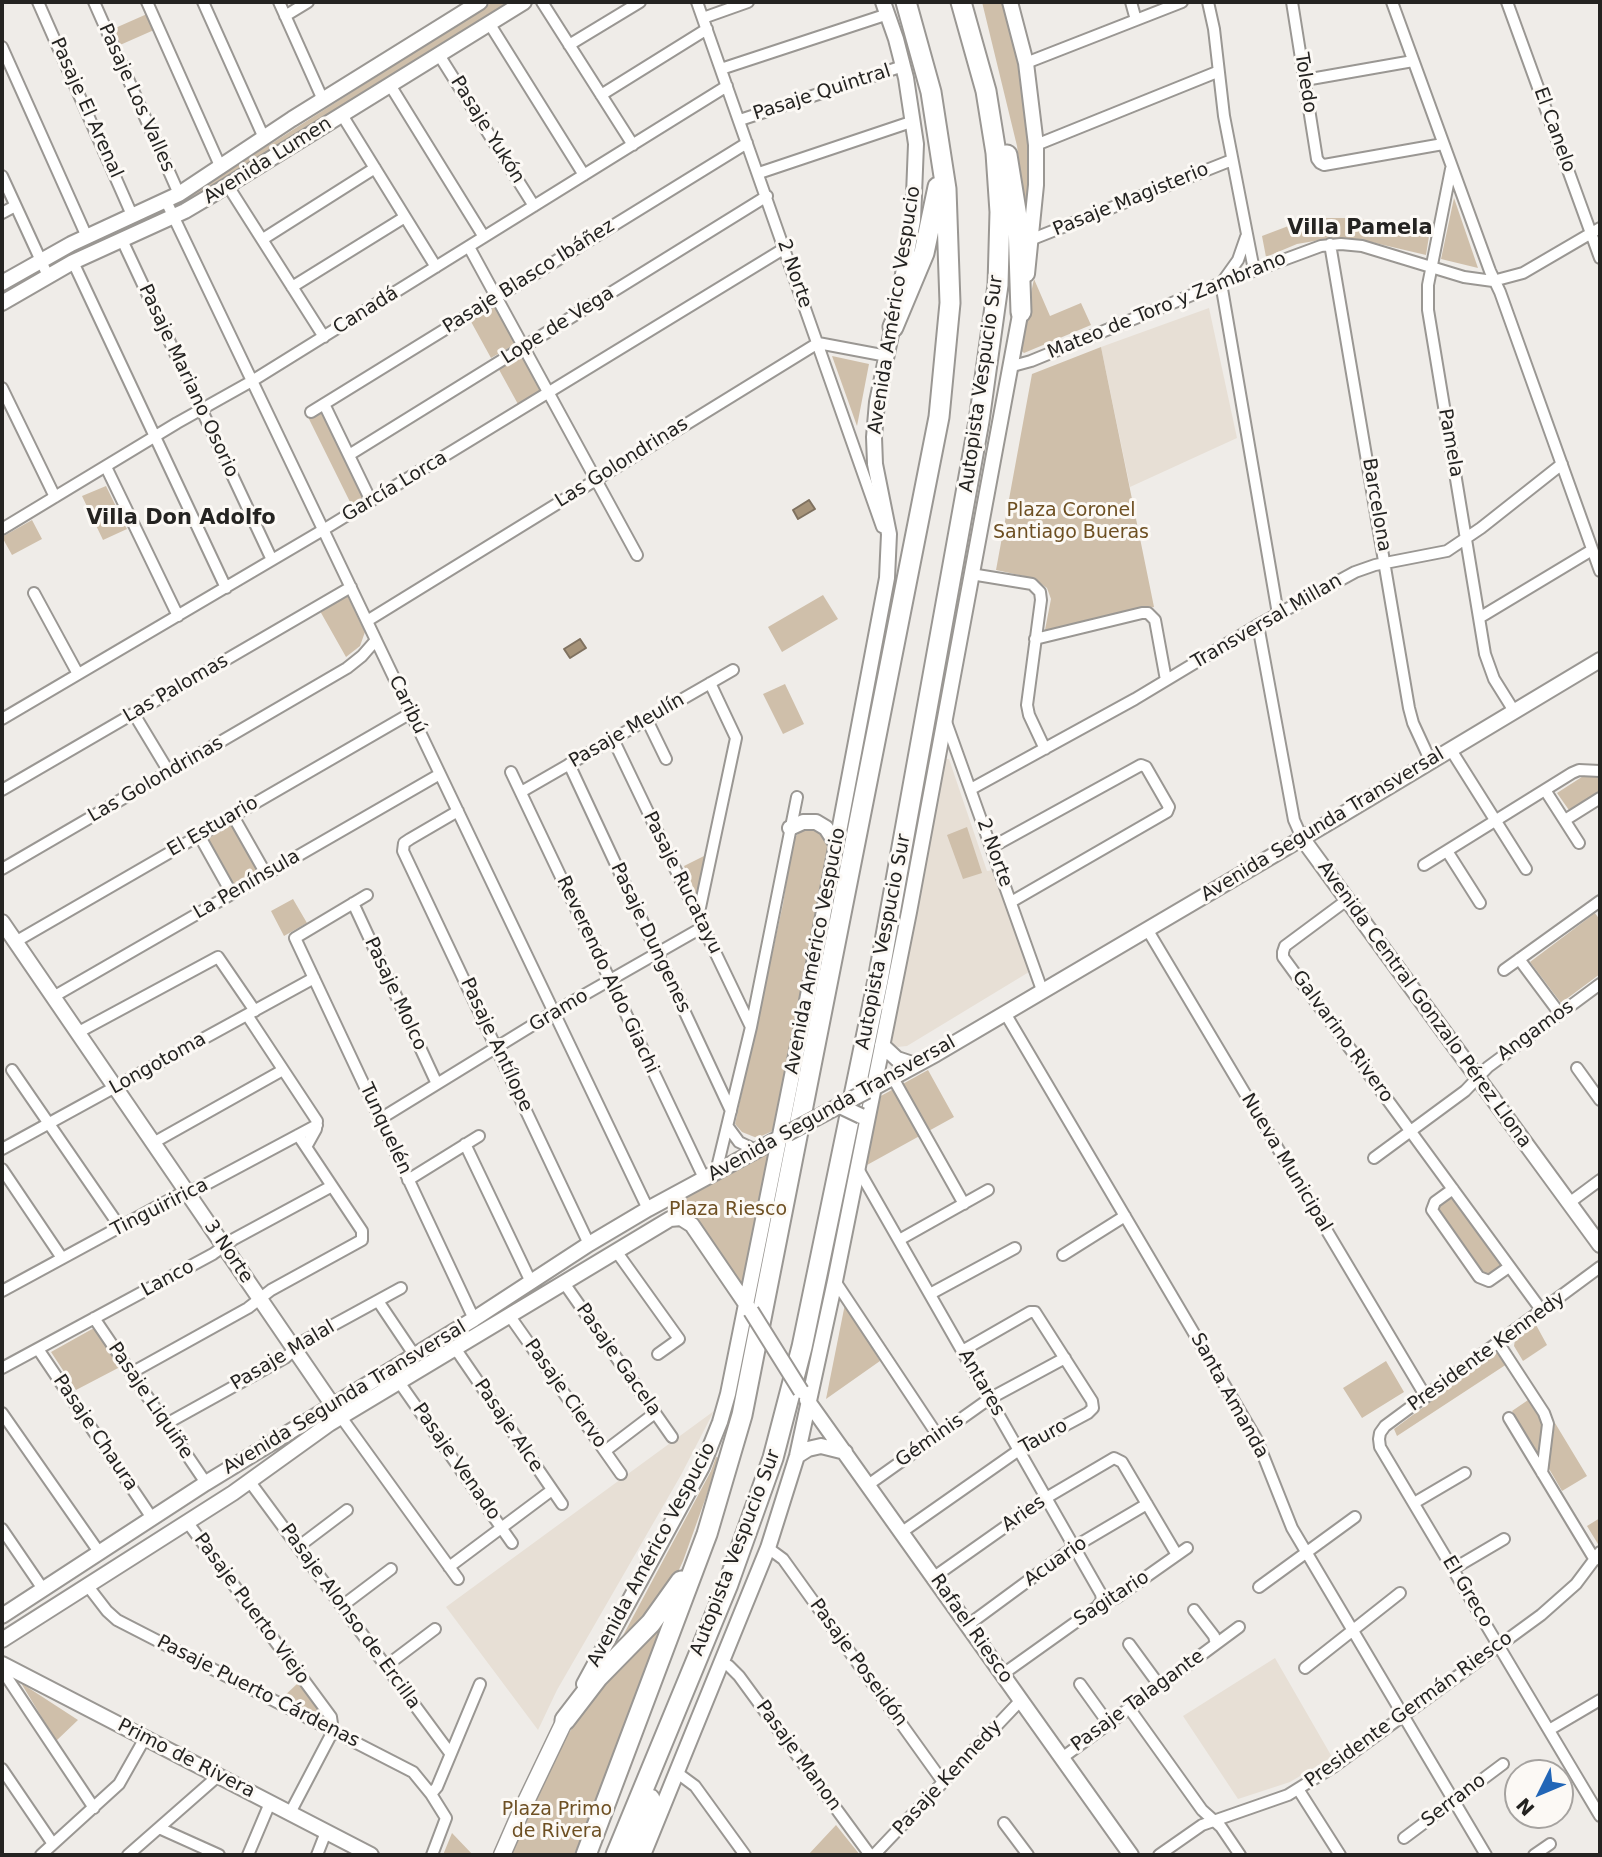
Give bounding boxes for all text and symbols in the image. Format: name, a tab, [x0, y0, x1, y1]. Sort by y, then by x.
street label: Pasaje Los Valles	[93, 20, 179, 176]
street label: Pasaje El Arenal	[45, 34, 127, 182]
street label: Toledo	[1289, 51, 1321, 115]
street label: Pasaje Quintral	[750, 60, 894, 126]
street label: Pasaje Yukón	[445, 72, 529, 188]
street label: El Canelo	[1528, 84, 1580, 176]
street label: Avenida Lumen	[200, 113, 336, 209]
street label: Pasaje Magisterio	[1050, 158, 1212, 242]
street label: Avenida Américo Vespucio	[864, 184, 926, 436]
street label: Pasaje Blasco Ibáñez	[439, 215, 619, 339]
district label: Villa Pamela	[1287, 216, 1433, 242]
street label: 2 Norte	[772, 237, 816, 311]
street label: Mateo de Toro y Zambrano	[1044, 248, 1290, 364]
street label: Autopista Vespucio Sur	[955, 274, 1009, 494]
street label: Pasaje Mariano Osorio	[133, 281, 243, 481]
street label: Canadá	[329, 282, 403, 340]
street label: Lope de Vega	[498, 282, 618, 370]
street label: Pamela	[1433, 407, 1467, 479]
street label: Las Golondrinas	[551, 413, 693, 513]
street label: García Lorca	[338, 447, 452, 527]
street label: Barcelona	[1357, 456, 1395, 554]
park label: Plaza Coronel Santiago Bueras	[993, 500, 1149, 544]
district label: Villa Don Adolfo	[86, 506, 276, 532]
street label: Transversal Millan	[1188, 570, 1346, 674]
street label: Las Palomas	[119, 650, 233, 728]
street label: Caribú	[383, 672, 431, 738]
street label: Pasaje Meulín	[565, 689, 689, 773]
street label: Las Golondrinas	[84, 732, 228, 828]
street label: Avenida Segunda Transversal	[1197, 743, 1449, 907]
street label: El Estuario	[164, 792, 262, 862]
street label: Pasaje Rucatayu	[638, 808, 726, 958]
street label: 2 Norte	[971, 816, 1017, 890]
street label: Avenida Américo Vespucio	[781, 826, 851, 1076]
street label: Autopista Vespucio Sur	[852, 832, 916, 1052]
street label: La Península	[190, 845, 304, 925]
street label: Avenida Central Gonzalo Pérez Llona	[1312, 857, 1536, 1153]
street label: Pasaje Dungenes	[605, 859, 695, 1017]
street label: Reverendo Aldo Giachi	[551, 873, 663, 1077]
street label: Pasaje Molco	[359, 934, 431, 1054]
street label: Galvarino Rivero	[1286, 966, 1398, 1108]
street label: Pasaje Antílope	[455, 974, 537, 1116]
street label: Gramo	[526, 985, 592, 1037]
street label: Angamos	[1493, 996, 1579, 1066]
street label: Longotoma	[106, 1028, 210, 1100]
street label: Avenida Segunda Transversal	[704, 1031, 960, 1187]
street label: Tunquelén	[354, 1080, 416, 1178]
street label: Nueva Municipal	[1236, 1090, 1336, 1236]
street label: Tinguiririca	[108, 1174, 212, 1242]
park label: Plaza Riesco	[669, 1199, 787, 1221]
street label: 3 Norte	[199, 1216, 257, 1288]
street label: Lanco	[138, 1256, 198, 1302]
street label: Presidente Kennedy	[1404, 1287, 1570, 1417]
street label: Pasaje Gacela	[571, 1299, 665, 1421]
street label: Avenida Segunda Transversal	[219, 1316, 471, 1480]
street label: Pasaje Malal	[227, 1316, 339, 1396]
street label: Santa Amanda	[1185, 1329, 1273, 1463]
street label: Pasaje Ciervo	[519, 1335, 611, 1453]
street label: Pasaje Liquiñe	[103, 1338, 197, 1464]
street label: Antares	[953, 1346, 1009, 1420]
street label: Pasaje Chaura	[48, 1371, 142, 1495]
street label: Pasaje Alce	[469, 1375, 547, 1477]
street label: Pasaje Venado	[407, 1399, 505, 1525]
street label: Géminis	[892, 1409, 968, 1473]
street label: Tauro	[1016, 1415, 1072, 1459]
street label: Avenida Américo Vespucio	[583, 1439, 721, 1671]
street label: Autopista Vespucio Sur	[686, 1447, 786, 1659]
street label: Aries	[998, 1491, 1050, 1537]
street label: Pasaje Alonso de Ercilla	[275, 1520, 425, 1714]
street label: Pasaje Puerto Viejo	[189, 1529, 313, 1689]
street label: Acuario	[1020, 1532, 1092, 1592]
street label: El Greco	[1437, 1552, 1497, 1632]
street label: Sagitario	[1070, 1566, 1154, 1632]
street label: Rafael Riesco	[925, 1570, 1017, 1688]
street label: Pasaje Poseidón	[804, 1595, 912, 1731]
street label: Presidente Germán Riesco	[1301, 1627, 1517, 1793]
street label: Pasaje Puerto Cárdenas	[153, 1631, 363, 1753]
street label: Pasaje Talagante	[1067, 1645, 1209, 1757]
street label: Pasaje Manon	[750, 1696, 846, 1816]
street label: Primo de Rivera	[114, 1715, 258, 1803]
street label: Pasaje Kennedy	[889, 1716, 1007, 1840]
north arrow	[1504, 1759, 1574, 1829]
street label: Serrano	[1417, 1770, 1491, 1832]
text: N	[1512, 1794, 1539, 1820]
park label: Plaza Primo de Rivera	[502, 1799, 612, 1843]

